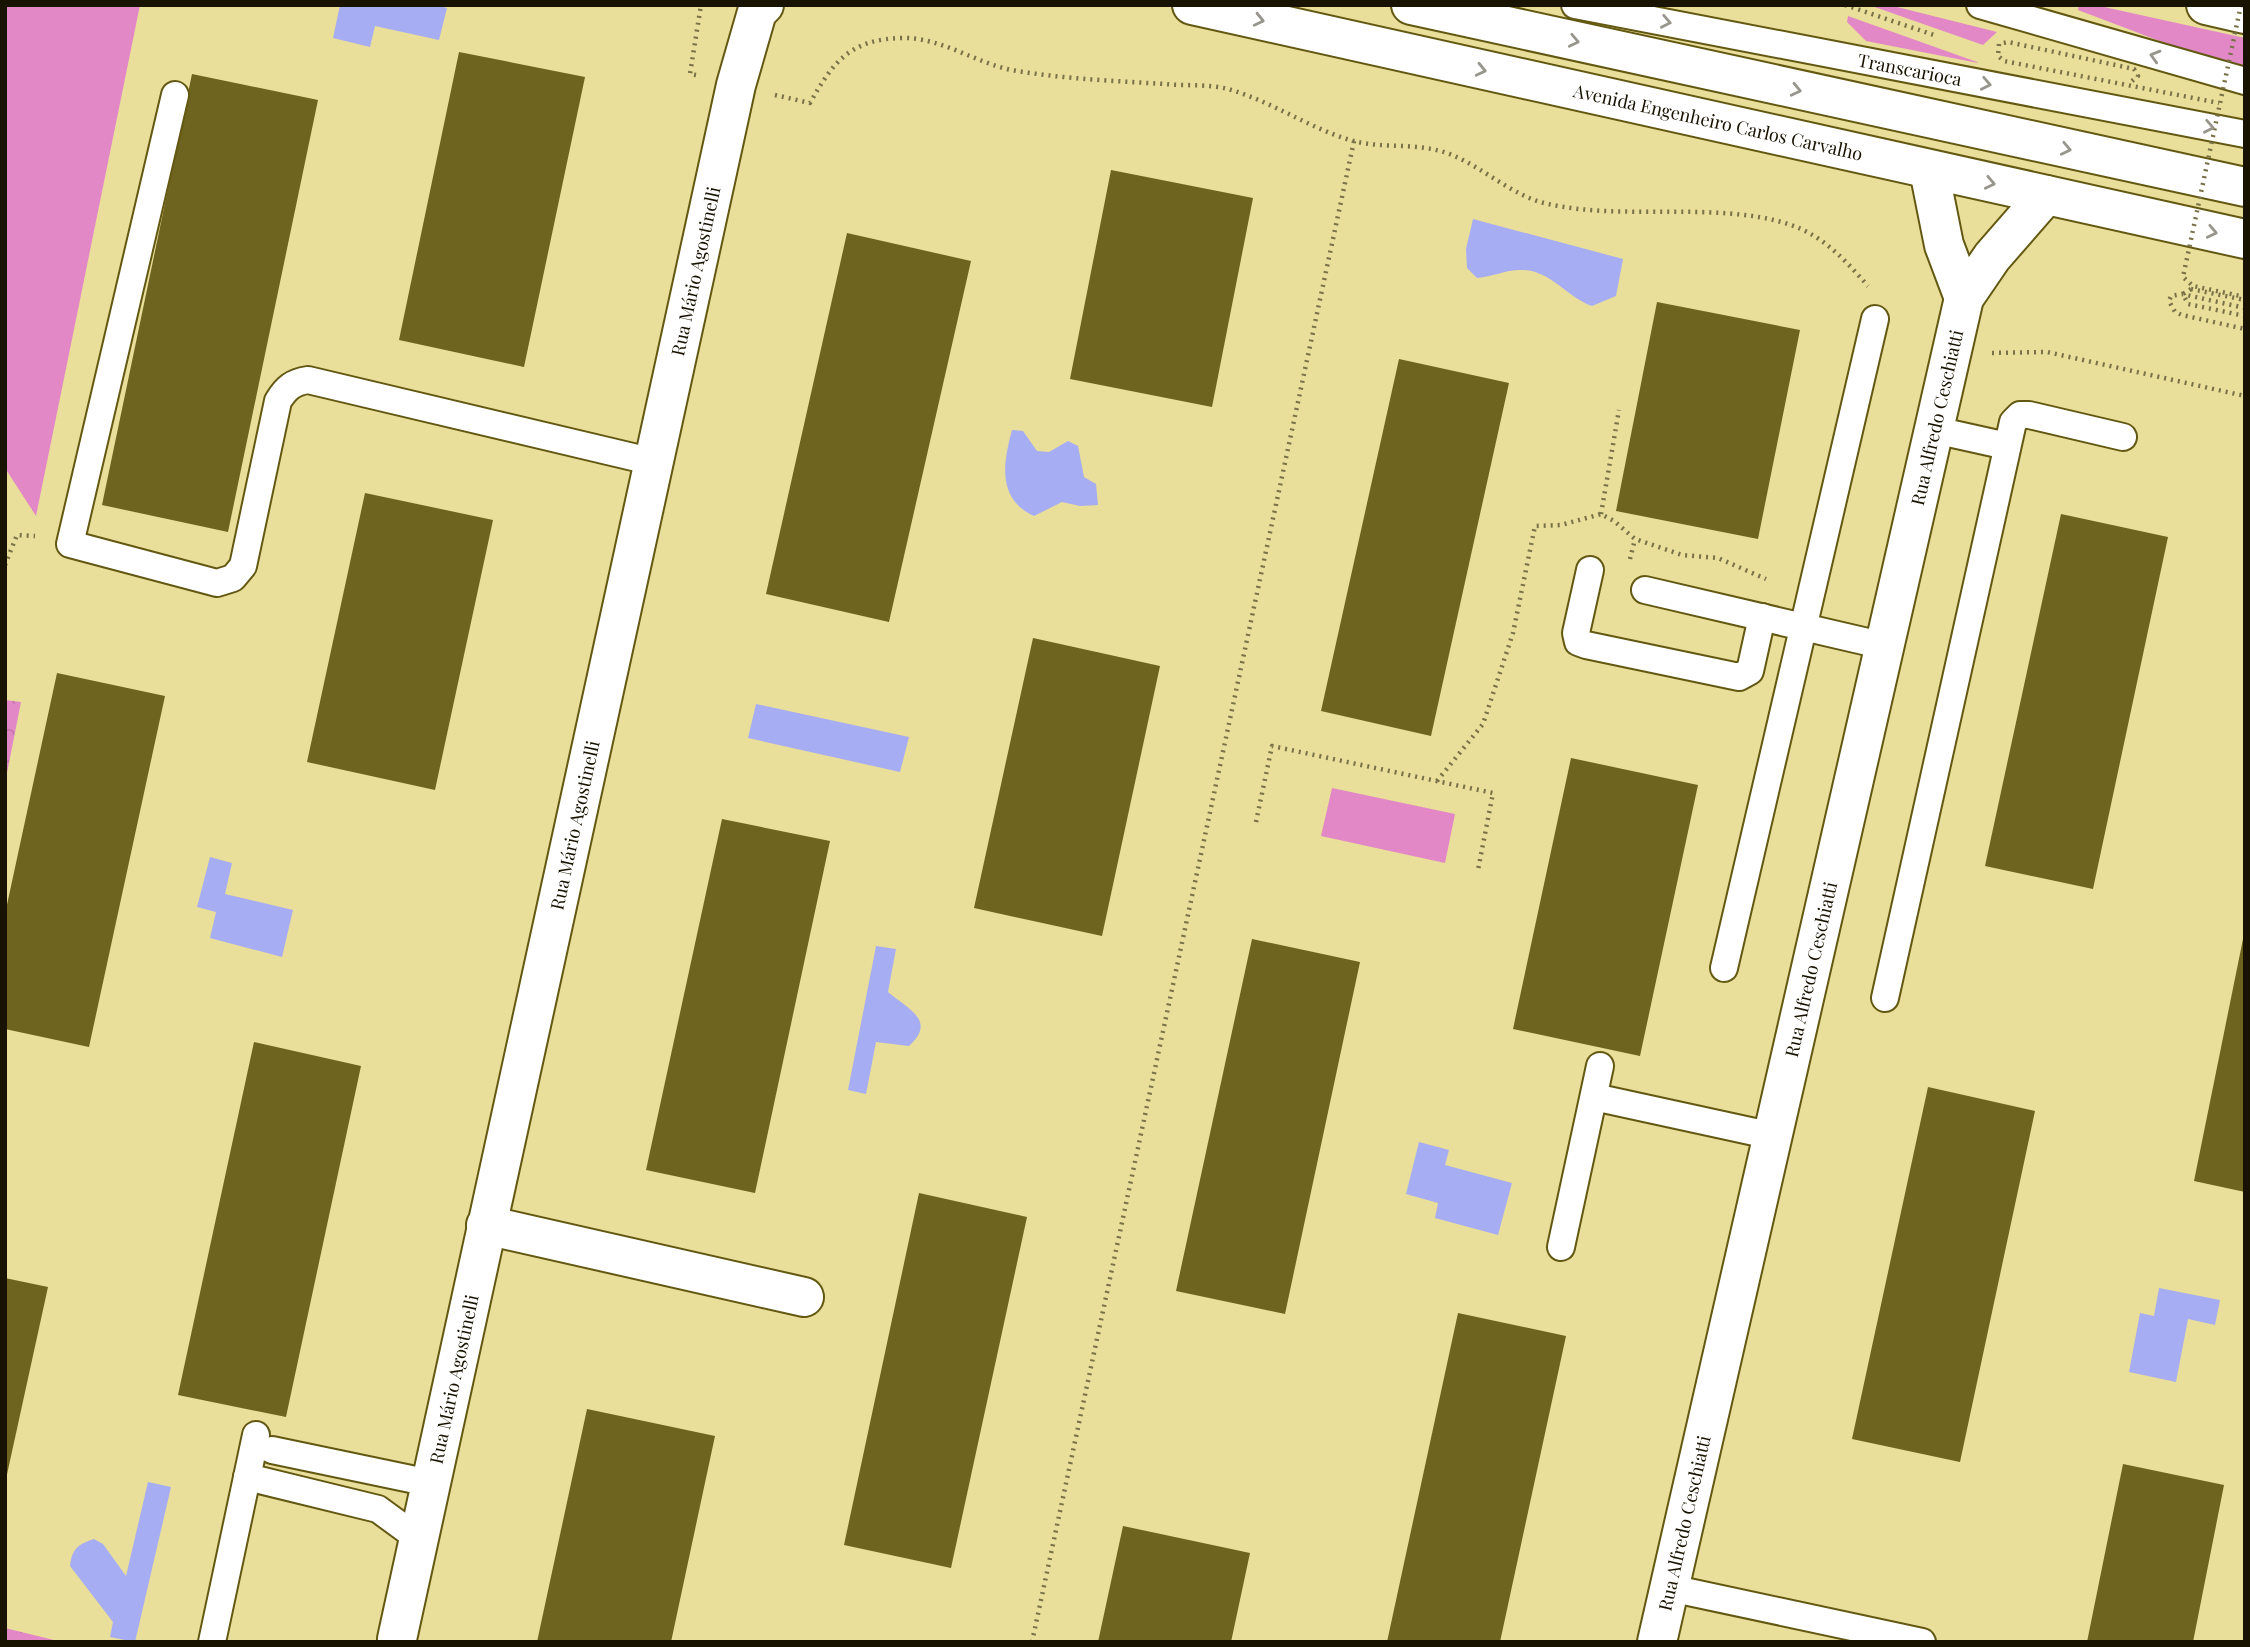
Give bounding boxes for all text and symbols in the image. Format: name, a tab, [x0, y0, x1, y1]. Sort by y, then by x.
one-way arrow	[1253, 12, 1265, 27]
one-way arrow	[1660, 14, 1672, 29]
one-way arrow	[1568, 33, 1580, 47]
street label: Transcarioca	[1856, 48, 1964, 91]
one-way arrow	[2150, 50, 2162, 65]
one-way arrow	[1475, 62, 1487, 76]
one-way arrow	[1980, 76, 1992, 91]
street label: Avenida Engenheiro Carlos Carvalho	[1570, 78, 1865, 166]
one-way arrow	[1790, 82, 1802, 96]
one-way arrow	[2203, 119, 2215, 134]
one-way arrow	[2060, 140, 2072, 155]
one-way arrow	[1984, 175, 1996, 189]
street label: Rua Mário Agostinelli	[665, 184, 726, 358]
one-way arrow	[2206, 224, 2218, 239]
street label: Rua Alfredo Ceschiatti	[1905, 327, 1968, 508]
street label: Rua Mário Agostinelli	[544, 738, 605, 912]
street label: Rua Alfredo Ceschiatti	[1779, 879, 1842, 1059]
street label: Rua Mário Agostinelli	[424, 1292, 484, 1466]
street label: Rua Alfredo Ceschiatti	[1653, 1433, 1716, 1613]

